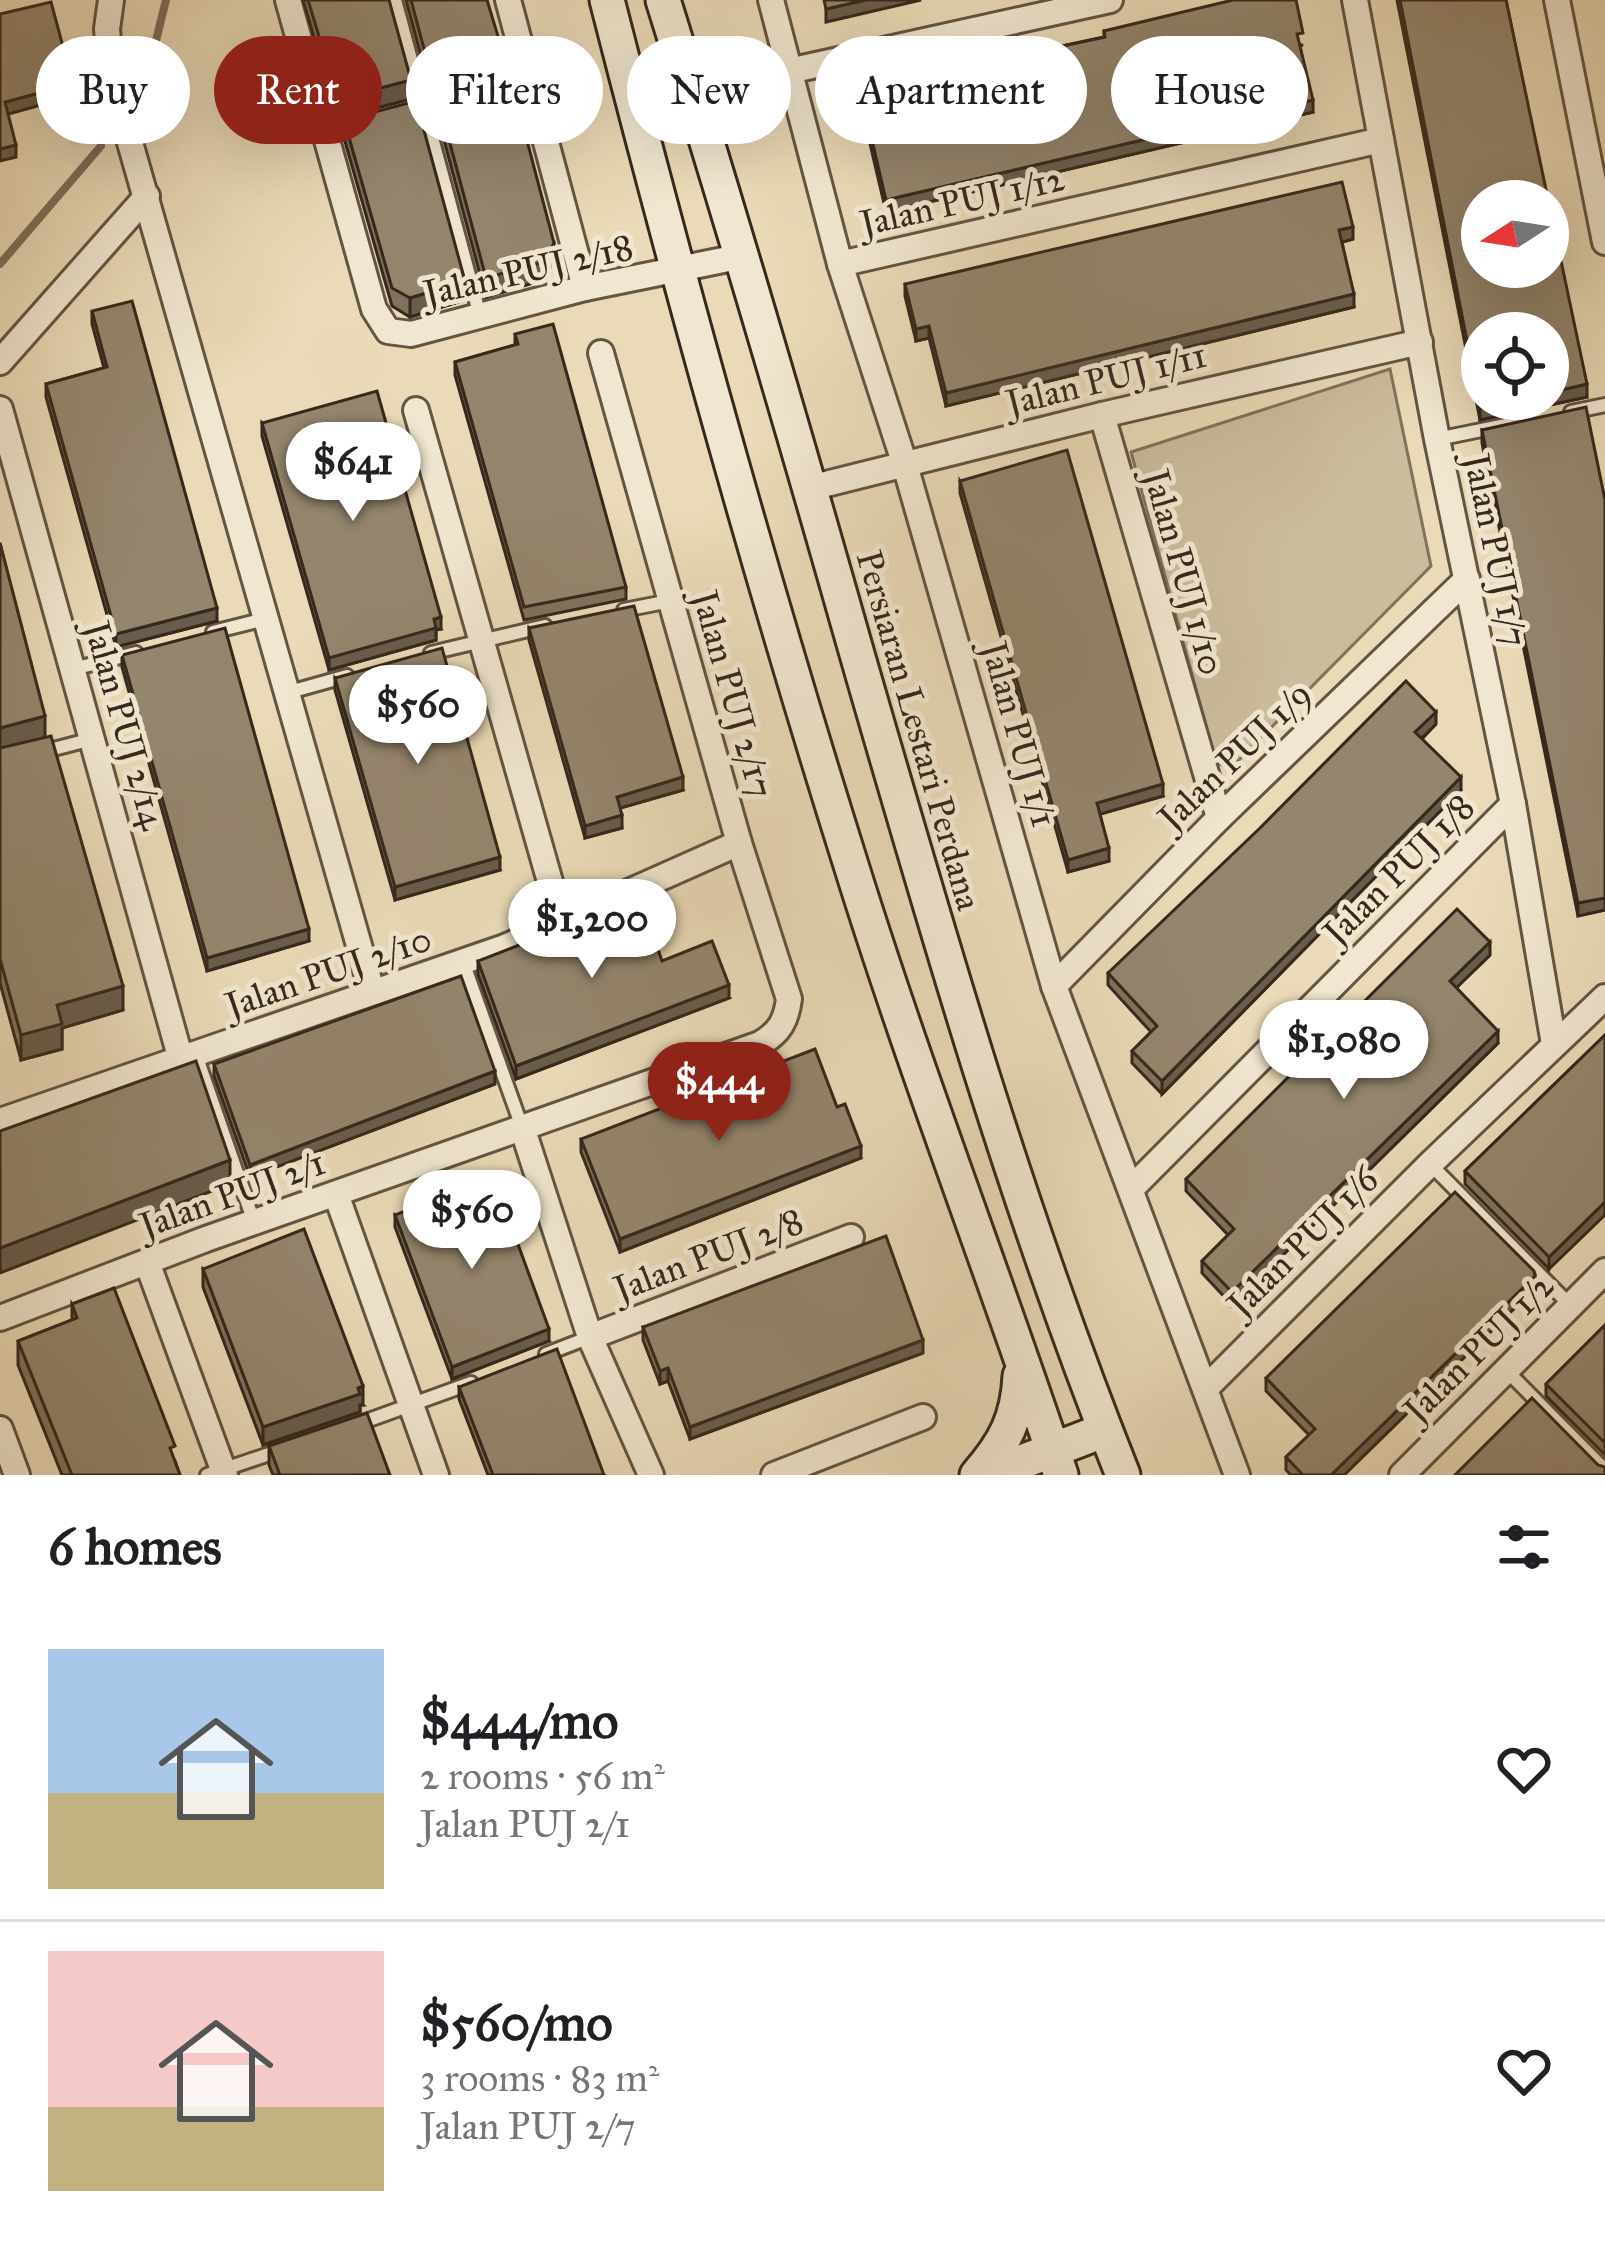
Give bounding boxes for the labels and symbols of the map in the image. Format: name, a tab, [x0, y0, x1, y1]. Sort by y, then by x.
street label: Jalan PUJ 1/12	[852, 156, 1069, 247]
north arrow	[1461, 180, 1569, 288]
street label: Jalan PUJ 2/18	[416, 225, 637, 316]
street label: Jalan PUJ 1/11	[998, 333, 1211, 426]
pin: $641	[282, 422, 424, 524]
street label: Jalan PUJ 1/7	[1453, 446, 1538, 650]
street label: Jalan PUJ 1/10	[1133, 461, 1234, 680]
street label: Persiaran Lestari Perdana	[847, 545, 992, 916]
street label: Jalan PUJ 2/17	[681, 582, 784, 803]
street label: Jalan PUJ 2/14	[73, 612, 176, 835]
street label: Jalan PUJ 1/1	[971, 633, 1066, 832]
pin: $560	[347, 665, 489, 767]
street label: Jalan PUJ 1/9	[1146, 672, 1320, 842]
street label: Jalan PUJ 1/8	[1311, 785, 1483, 957]
pin: $1,200	[494, 879, 690, 981]
street label: Jalan PUJ 2/10	[216, 916, 437, 1029]
pin: $1,080	[1246, 1000, 1442, 1102]
pin: $444	[648, 1042, 790, 1144]
street label: Jalan PUJ 2/1	[130, 1140, 331, 1249]
street label: Jalan PUJ 1/6	[1215, 1156, 1388, 1329]
pin: $560	[401, 1170, 543, 1272]
street label: Jalan PUJ 2/8	[604, 1199, 809, 1313]
street label: Jalan PUJ 1/2	[1392, 1263, 1563, 1435]

